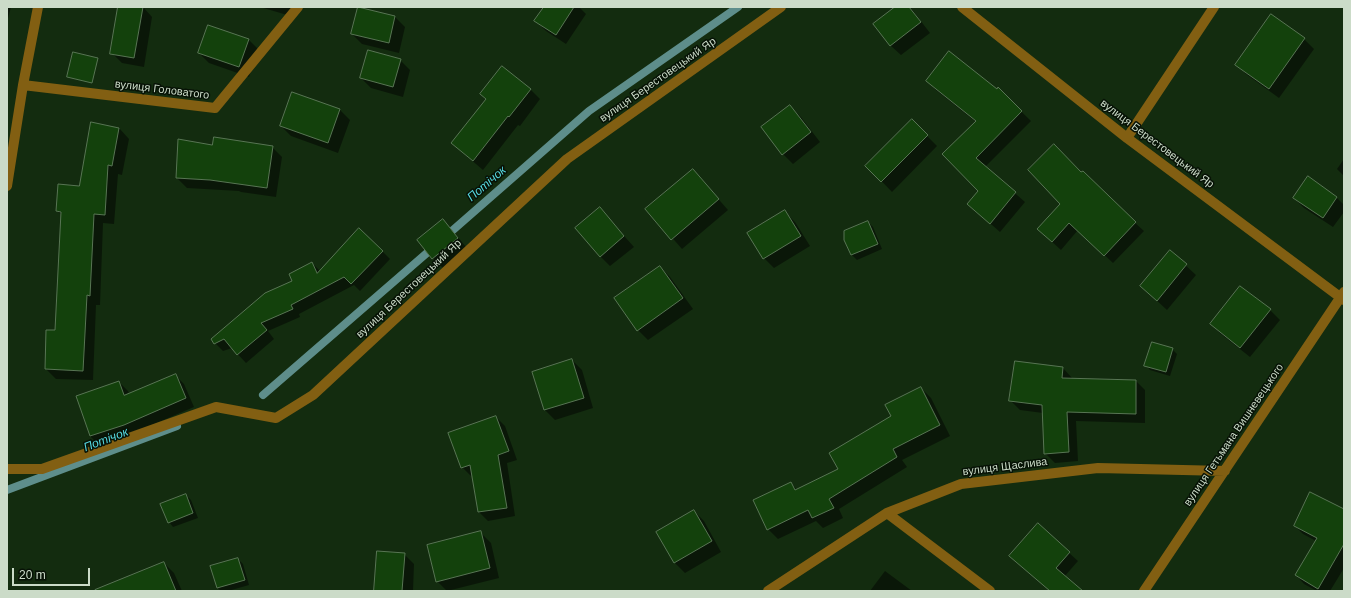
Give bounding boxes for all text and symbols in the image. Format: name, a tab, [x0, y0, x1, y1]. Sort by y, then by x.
street label: вулиця Берестовецький Яр	[597, 35, 719, 125]
street label: вулиця Головатого	[114, 78, 210, 102]
street label: вулиця Берестовецький Яр	[1098, 97, 1216, 191]
water label: Потічок	[465, 163, 509, 205]
street label: вулиця Берестовецький Яр	[354, 237, 464, 341]
street label: вулиця Гетьмана Вишневецького	[1181, 361, 1287, 509]
water label: Потічок	[82, 425, 130, 455]
street label: вулиця Щаслива	[962, 455, 1048, 479]
scale bar	[14, 560, 92, 586]
text: 20 m	[19, 568, 46, 582]

